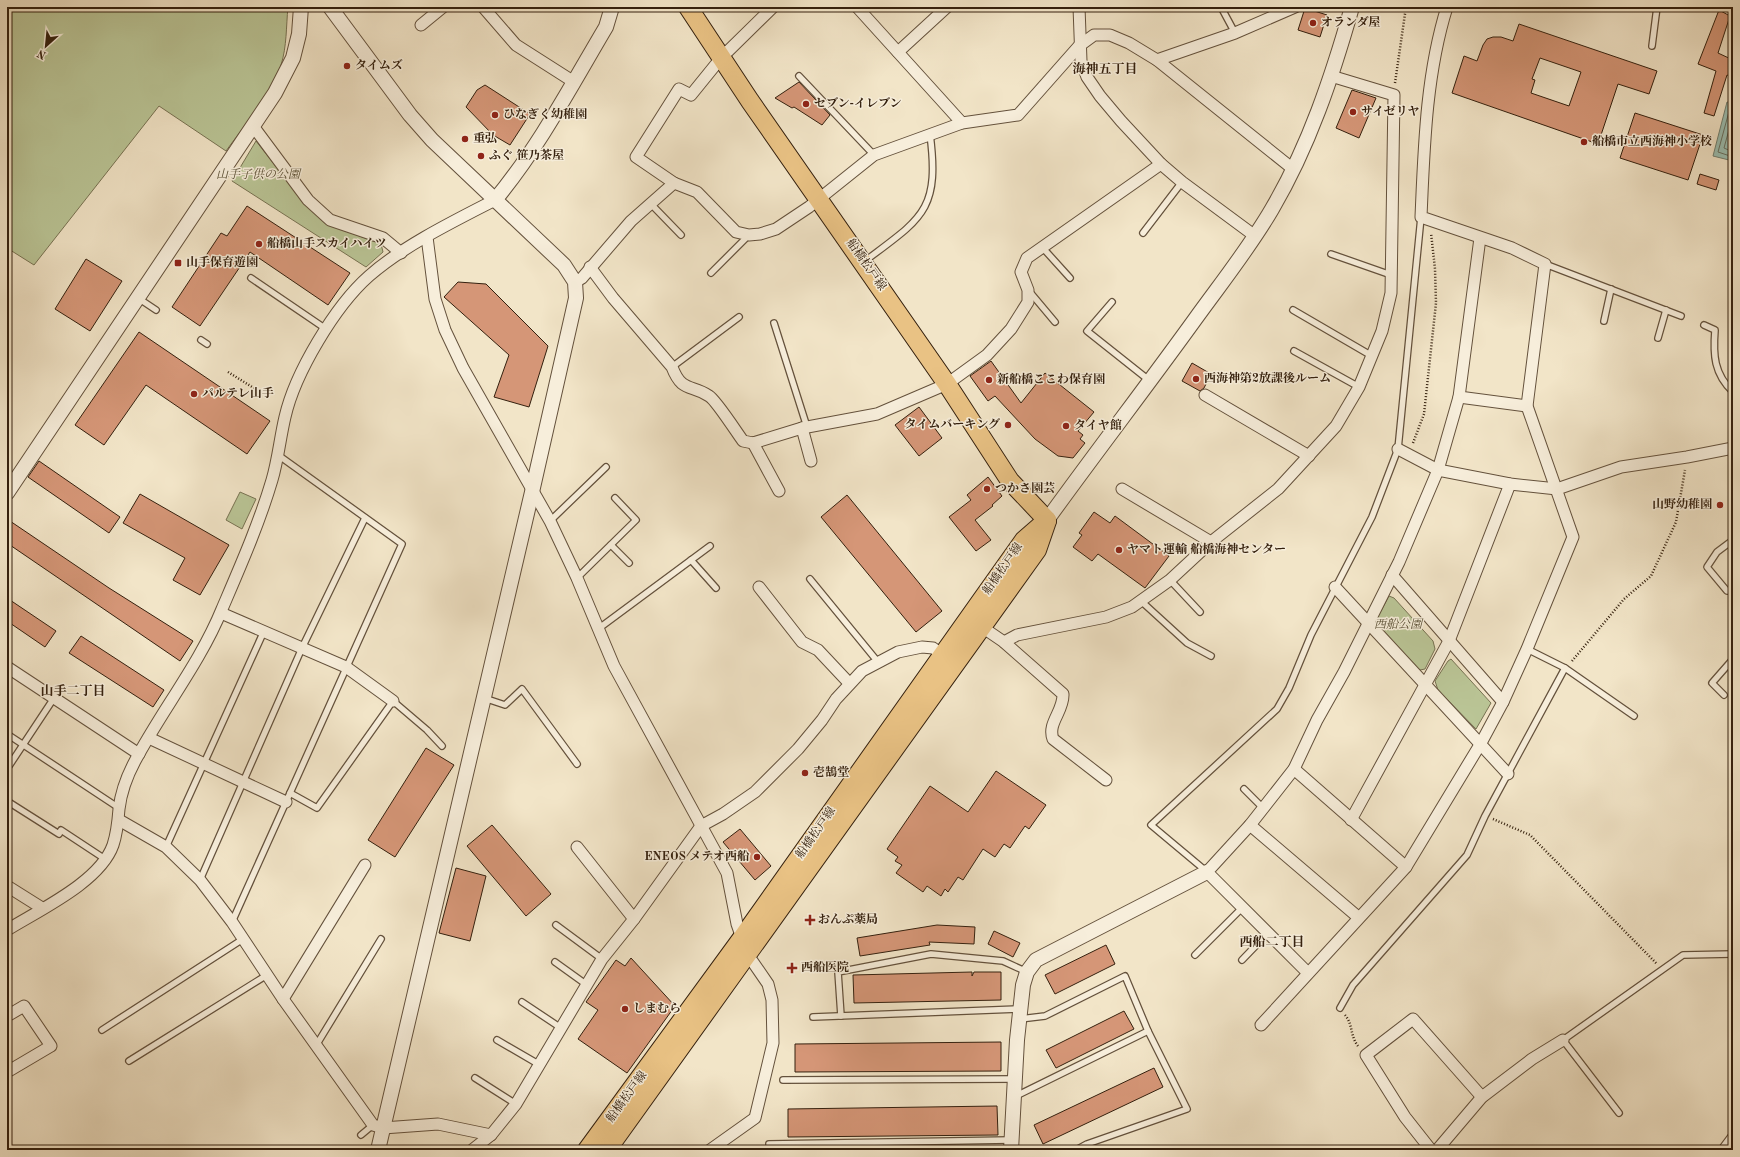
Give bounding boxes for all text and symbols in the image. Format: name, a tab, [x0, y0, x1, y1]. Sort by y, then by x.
place label: オランダ屋	[1321, 15, 1381, 29]
marker: オランダ屋	[1308, 18, 1318, 28]
north arrow	[26, 26, 66, 66]
text: N	[35, 46, 48, 60]
place label: タイムズ	[355, 58, 403, 72]
marker: タイムズ	[342, 61, 352, 71]
district label: 海神五丁目	[1072, 61, 1138, 76]
place label: セブン-イレブン	[814, 96, 901, 110]
marker: セブン-イレブン	[801, 99, 811, 109]
place label: サイゼリヤ	[1361, 105, 1420, 118]
place label: ひなぎく幼稚園	[503, 107, 587, 121]
marker: サイゼリヤ	[1348, 107, 1358, 117]
marker: ひなぎく幼稚園	[490, 110, 500, 120]
place label: 重弘	[473, 131, 497, 145]
marker: 重弘	[460, 134, 470, 144]
place label: 船橋市立西海神小学校	[1592, 134, 1712, 148]
marker: 船橋市立西海神小学校	[1579, 137, 1589, 147]
place label: ふぐ 笹乃茶屋	[489, 148, 564, 162]
marker: ふぐ 笹乃茶屋	[476, 151, 486, 161]
park label: 山手子供の公園	[216, 167, 302, 181]
place label: 船橋山手スカイハイツ	[267, 236, 386, 250]
street label: 船橋松戸線	[844, 236, 890, 293]
marker: 船橋山手スカイハイツ	[254, 239, 264, 249]
place label: 山手保育遊園	[186, 255, 258, 269]
marker: 山手保育遊園	[173, 258, 183, 268]
place label: 西海神第2放課後ルーム	[1204, 371, 1331, 385]
place label: 新船橋ここわ保育園	[997, 372, 1105, 386]
marker: 西海神第2放課後ルーム	[1191, 374, 1201, 384]
marker: 新船橋ここわ保育園	[984, 375, 994, 385]
place label: パルテレ山手	[202, 386, 274, 400]
marker: パルテレ山手	[189, 389, 199, 399]
place label: タイムバーキング	[905, 417, 1000, 431]
place label: タイヤ館	[1074, 418, 1122, 432]
marker: タイムバーキング	[1003, 420, 1013, 430]
marker: タイヤ館	[1061, 421, 1071, 431]
place label: つかさ園芸	[995, 481, 1055, 495]
marker: つかさ園芸	[982, 484, 992, 494]
place label: 山野幼稚園	[1652, 497, 1712, 511]
marker: 山野幼稚園	[1715, 500, 1725, 510]
street label: 船橋松戸線	[979, 540, 1025, 597]
place label: ヤマト運輸 船橋海神センター	[1127, 542, 1286, 556]
marker: ヤマト運輸 船橋海神センター	[1114, 545, 1124, 555]
park label: 西船公園	[1374, 617, 1424, 631]
district label: 山手二丁目	[40, 683, 106, 698]
place label: 壱鵠堂	[813, 765, 849, 779]
marker: 壱鵠堂	[800, 768, 810, 778]
street label: 船橋松戸線	[792, 804, 838, 861]
place label: ENEOS メテオ西船	[644, 849, 750, 863]
marker: ENEOS メテオ西船	[752, 852, 762, 862]
place label: おんぷ薬局	[818, 912, 878, 926]
marker: おんぷ薬局	[805, 915, 815, 925]
district label: 西船二丁目	[1239, 934, 1305, 949]
place label: 西船医院	[801, 960, 849, 974]
marker: 西船医院	[786, 962, 798, 974]
place label: しまむら	[633, 1002, 681, 1015]
marker: しまむら	[620, 1004, 630, 1014]
street label: 船橋松戸線	[603, 1068, 649, 1125]

